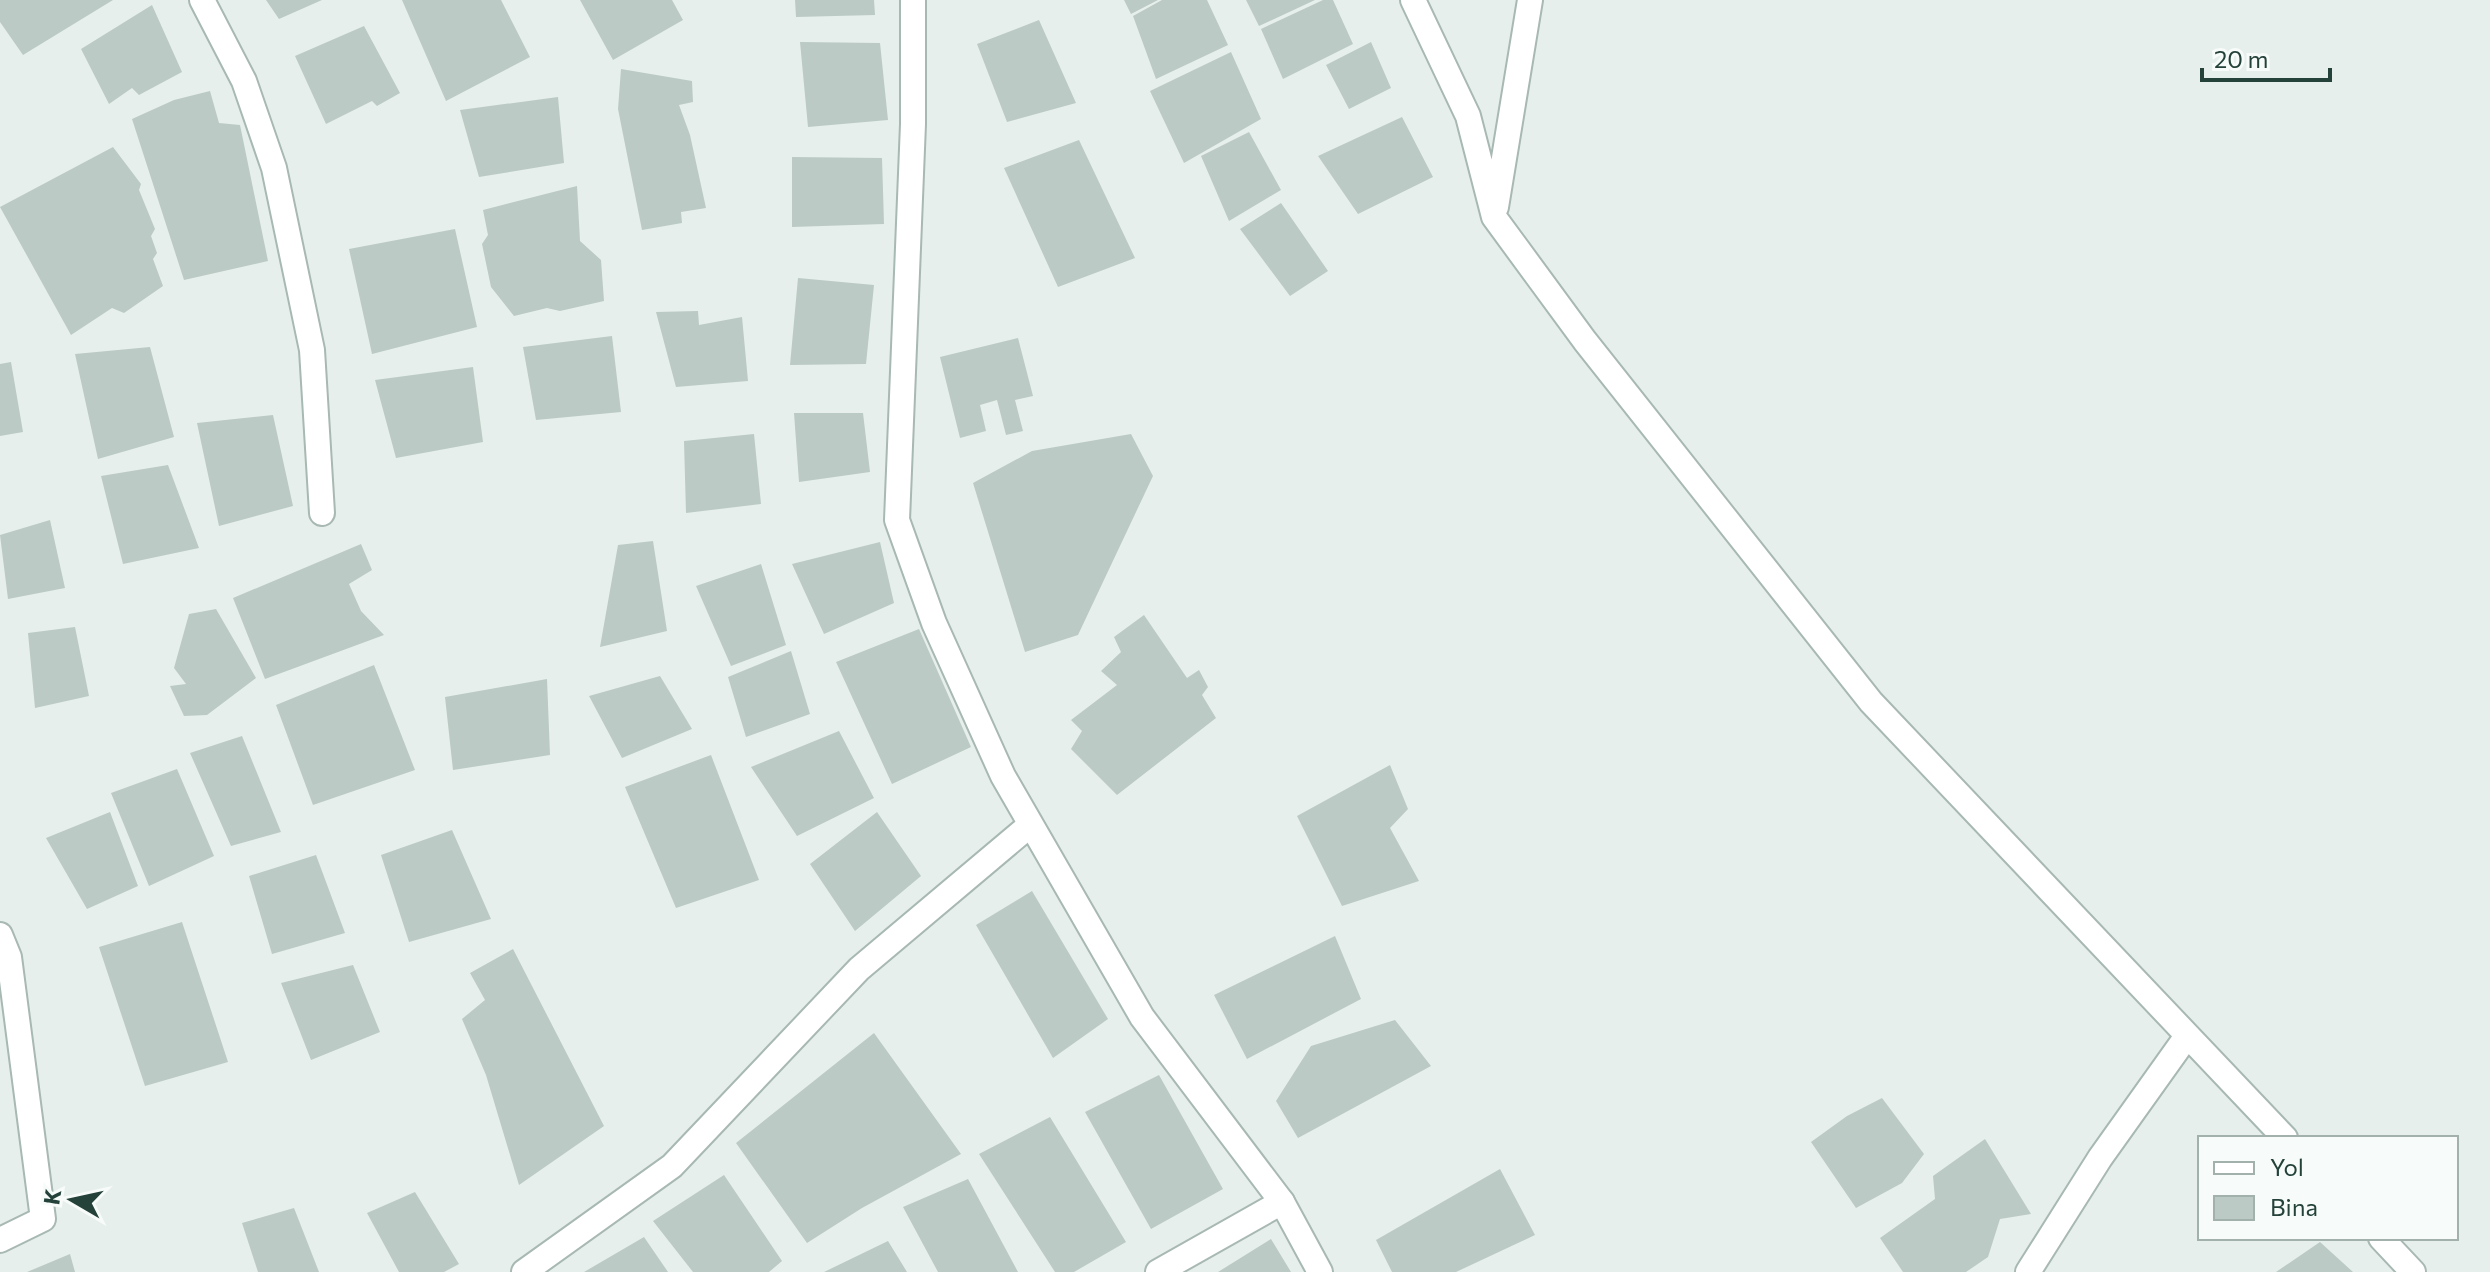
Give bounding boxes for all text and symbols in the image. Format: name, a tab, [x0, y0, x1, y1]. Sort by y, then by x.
scale bar	[2202, 32, 2330, 82]
text: 20 m	[2214, 44, 2268, 73]
legend	[2198, 1136, 2458, 1240]
text: Yol	[2270, 1152, 2304, 1181]
north arrow	[32, 1160, 112, 1240]
text: K	[37, 1187, 66, 1206]
text: Bina	[2270, 1192, 2318, 1221]

